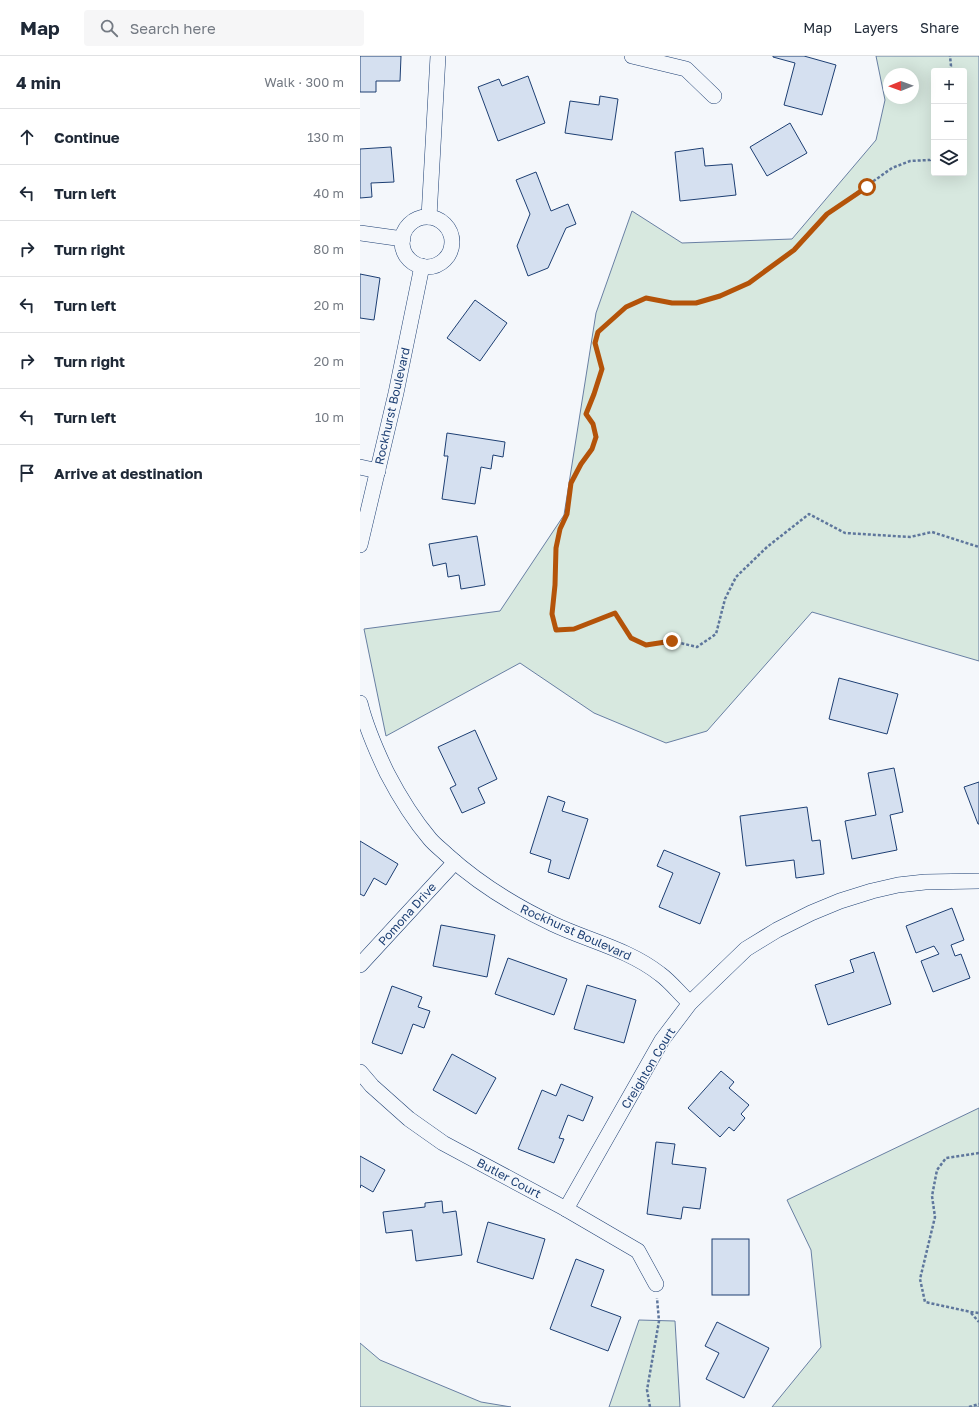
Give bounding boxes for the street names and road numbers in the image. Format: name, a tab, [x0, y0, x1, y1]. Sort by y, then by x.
street label: Rockhurst Boulevard	[371, 346, 413, 466]
street label: Pomona Drive	[375, 879, 439, 949]
street label: Rockhurst Boulevard	[518, 901, 634, 963]
street label: Creighton Court	[618, 1024, 678, 1111]
street label: Butler Court	[474, 1155, 544, 1201]

